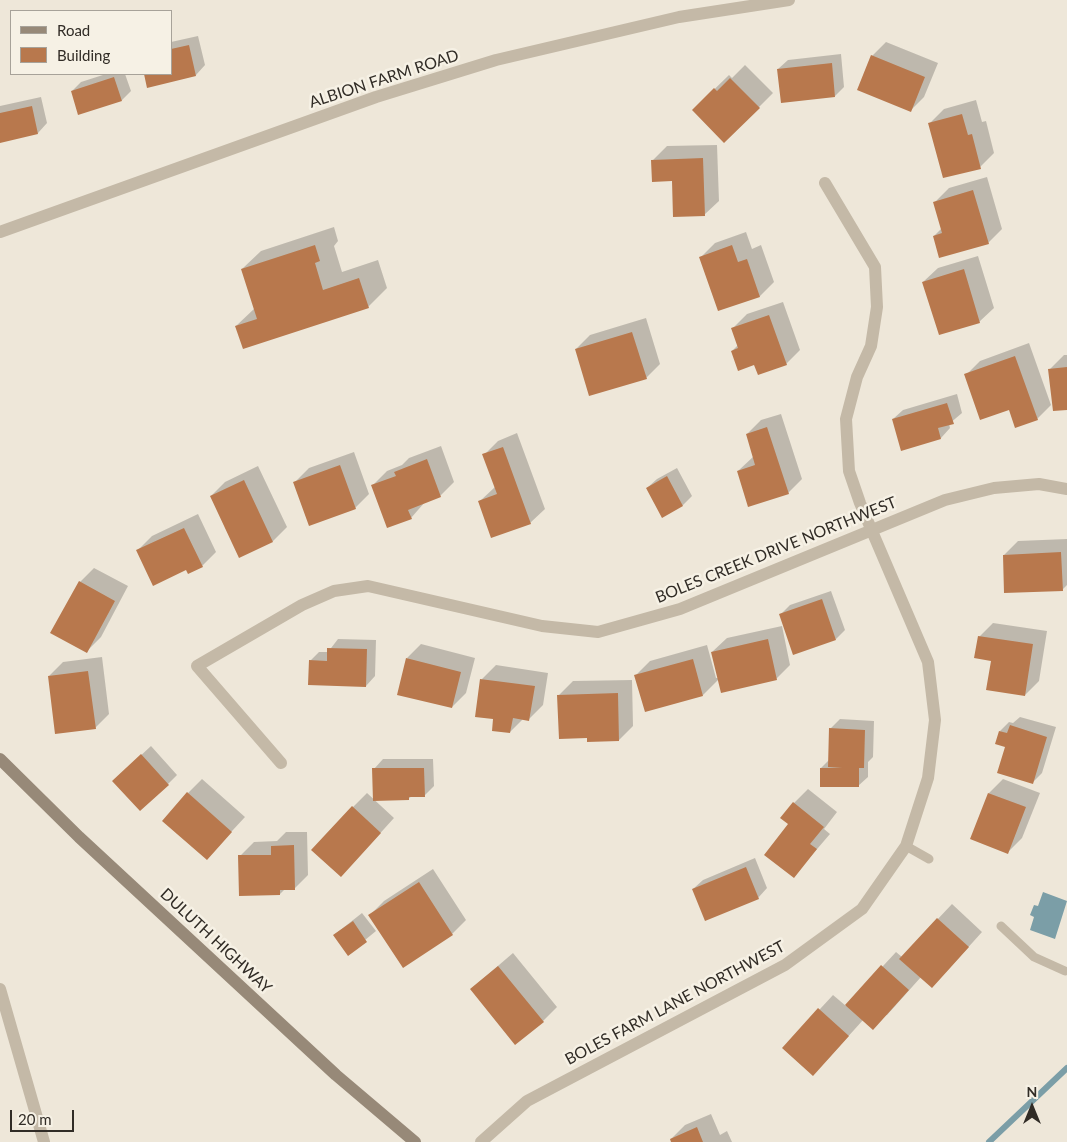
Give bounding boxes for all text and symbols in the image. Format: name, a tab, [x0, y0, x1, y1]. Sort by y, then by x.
legend	[10, 10, 172, 75]
text: Road	[57, 21, 90, 39]
text: Building	[57, 46, 110, 64]
street label: ALBION FARM ROAD	[307, 46, 461, 112]
street label: BOLES CREEK DRIVE NORTHWEST	[653, 493, 899, 607]
street label: DULUTH HIGHWAY	[156, 884, 276, 998]
street label: BOLES FARM LANE NORTHWEST	[562, 937, 788, 1069]
north arrow	[1007, 1082, 1057, 1132]
text: N	[1027, 1083, 1037, 1100]
scale bar	[12, 1100, 76, 1132]
text: 20 m	[18, 1110, 52, 1128]

